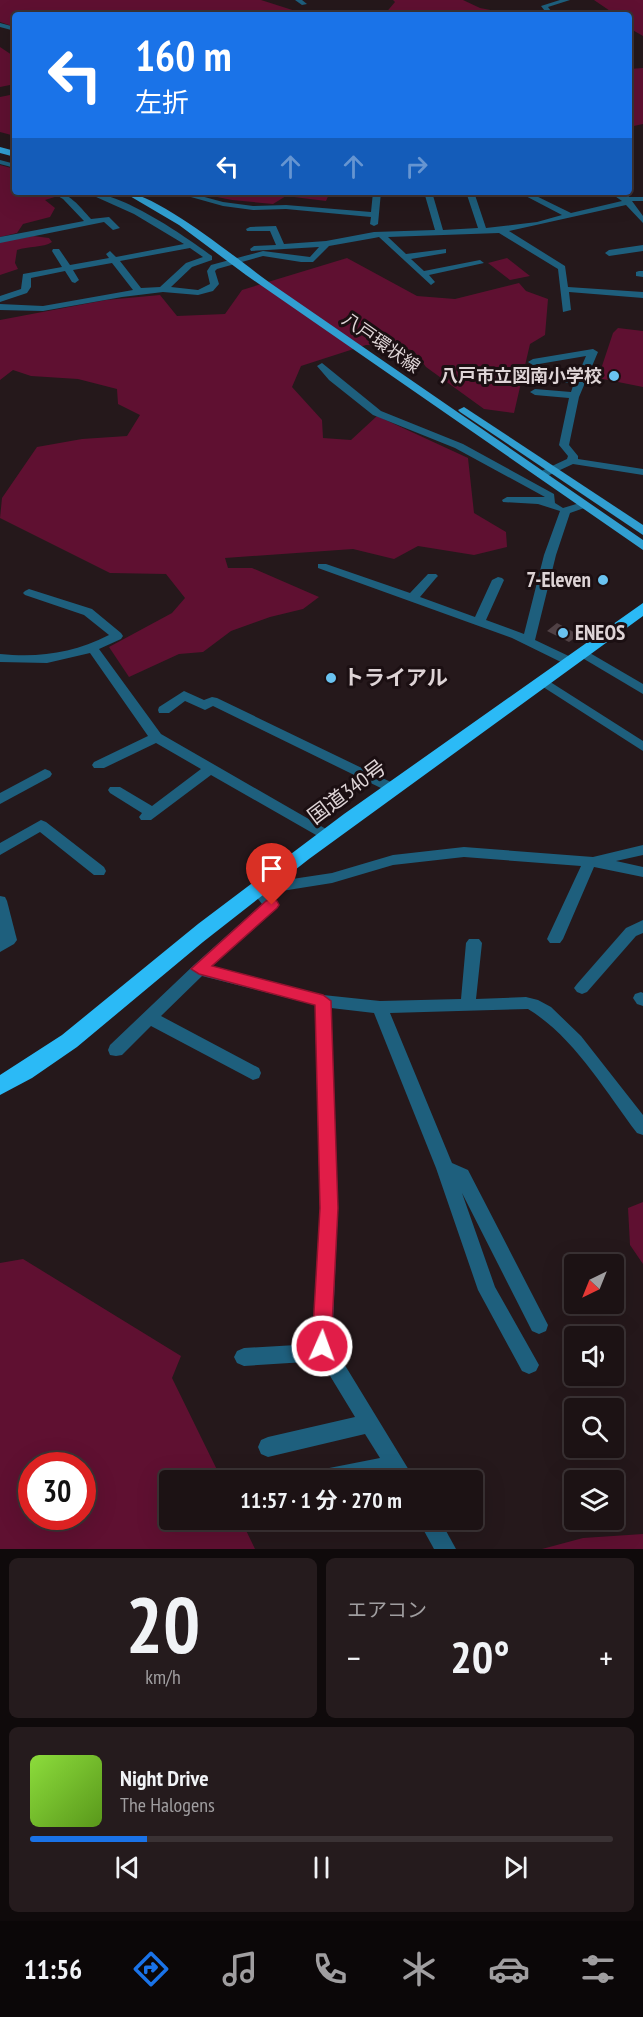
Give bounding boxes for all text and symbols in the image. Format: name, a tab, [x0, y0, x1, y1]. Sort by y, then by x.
text: 160 m	[135, 28, 232, 83]
icon: left	[36, 36, 114, 114]
text: 左折	[135, 85, 189, 119]
icon: left	[211, 150, 244, 183]
icon: ahead	[274, 150, 307, 183]
icon: ahead	[337, 150, 370, 183]
icon: right	[400, 150, 433, 183]
street label: 八戸環状線	[338, 307, 425, 378]
place label: 八戸市立図南小学校	[440, 364, 602, 387]
marker: 八戸市立図南小学校	[607, 369, 621, 383]
place label: 7-Eleven	[526, 566, 591, 593]
marker: 7-Eleven	[596, 573, 610, 587]
place label: ENEOS	[575, 619, 625, 646]
marker: ENEOS	[556, 626, 570, 640]
place label: トライアル	[343, 664, 448, 691]
marker: トライアル	[324, 671, 338, 685]
street label: 国道340号	[302, 753, 391, 830]
pin	[246, 843, 297, 905]
icon: arrive	[255, 852, 288, 885]
north arrow	[564, 1254, 624, 1314]
map controls	[564, 1254, 624, 1530]
position arrow	[290, 1314, 354, 1378]
button: sound	[564, 1326, 624, 1386]
button: search	[564, 1398, 624, 1458]
speed limit sign: 30	[18, 1452, 96, 1530]
button: layers	[564, 1470, 624, 1530]
text: 11:57 · 1 分 · 270 m	[240, 1486, 402, 1514]
text: 20	[126, 1574, 200, 1675]
text: エアコン	[347, 1597, 427, 1623]
text: 20°	[450, 1627, 510, 1685]
text: −	[347, 1636, 361, 1679]
text: +	[599, 1636, 613, 1679]
text: km/h	[145, 1664, 181, 1690]
text: Night Drive	[120, 1764, 209, 1792]
text: The Halogens	[120, 1792, 215, 1818]
icon: previous	[111, 1851, 144, 1884]
icon: pause	[305, 1851, 338, 1884]
icon: next	[499, 1851, 532, 1884]
icon: directions	[130, 1948, 172, 1990]
icon: music	[219, 1948, 261, 1990]
icon: phone	[309, 1948, 351, 1990]
icon: climate	[398, 1948, 440, 1990]
icon: car	[488, 1948, 530, 1990]
icon: filters	[577, 1948, 619, 1990]
text: 11:56	[24, 1952, 82, 1986]

